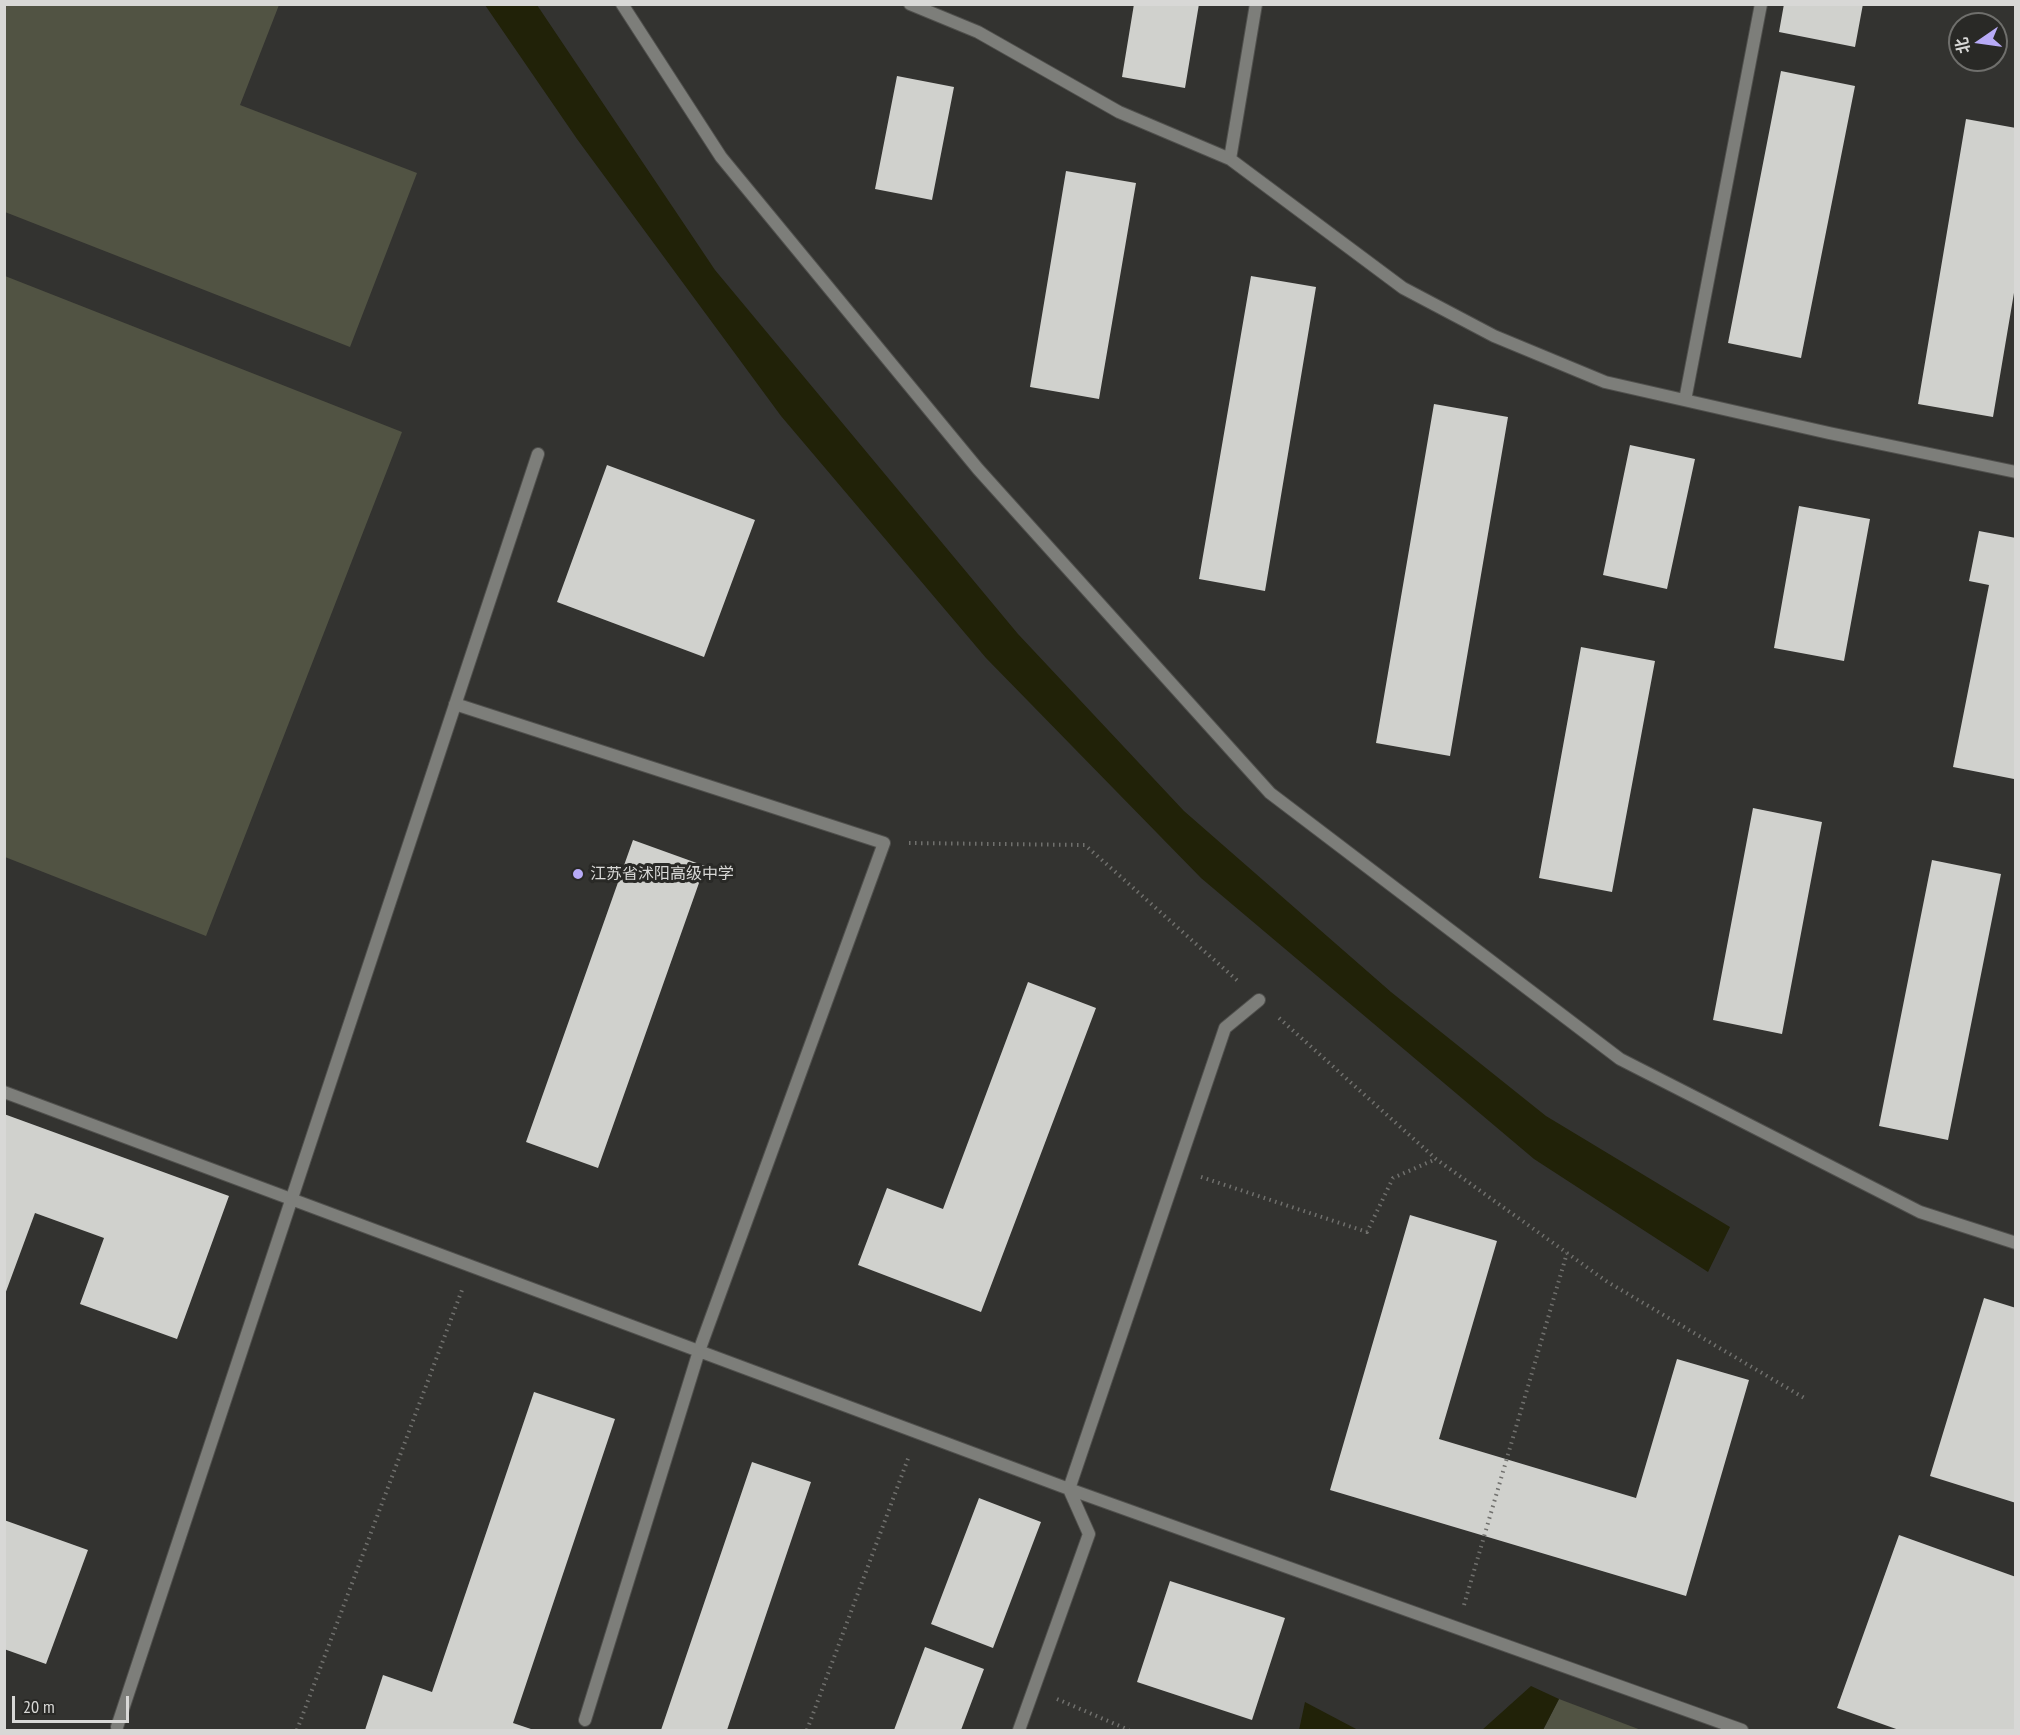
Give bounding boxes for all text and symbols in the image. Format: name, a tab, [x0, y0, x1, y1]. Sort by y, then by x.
north arrow	[1948, 12, 2008, 72]
text: 北	[1951, 36, 1974, 56]
place label: 江苏省沭阳高级中学	[590, 864, 734, 884]
marker: 江苏省沭阳高级中学	[571, 867, 585, 881]
scale bar	[15, 1684, 132, 1722]
text: 20 m	[23, 1695, 55, 1718]

